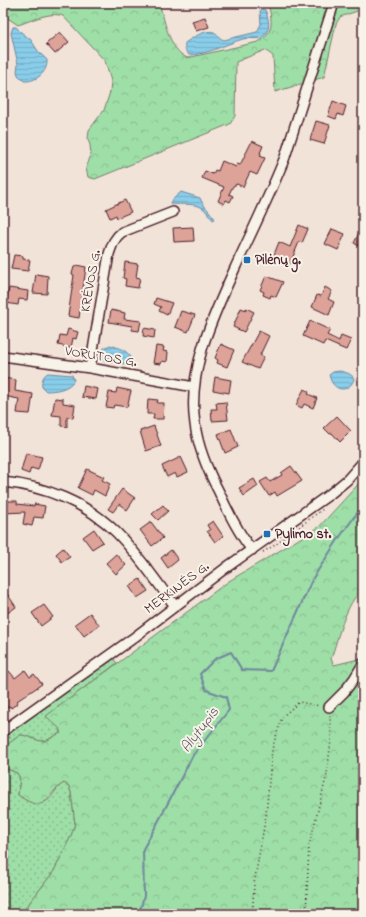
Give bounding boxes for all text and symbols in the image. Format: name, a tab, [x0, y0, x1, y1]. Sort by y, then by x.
street label: KRĖVOS G.	[75, 248, 107, 314]
place label: Pilėnų g.	[255, 250, 301, 273]
marker: Pilėnų g.	[242, 255, 252, 265]
street label: VORUTOS G.	[62, 341, 139, 373]
place label: Pylimo st.	[275, 524, 331, 547]
marker: Pylimo st.	[262, 529, 272, 539]
street label: MERKINĖS G.	[140, 556, 214, 620]
water label: Alytupis	[176, 702, 226, 758]

